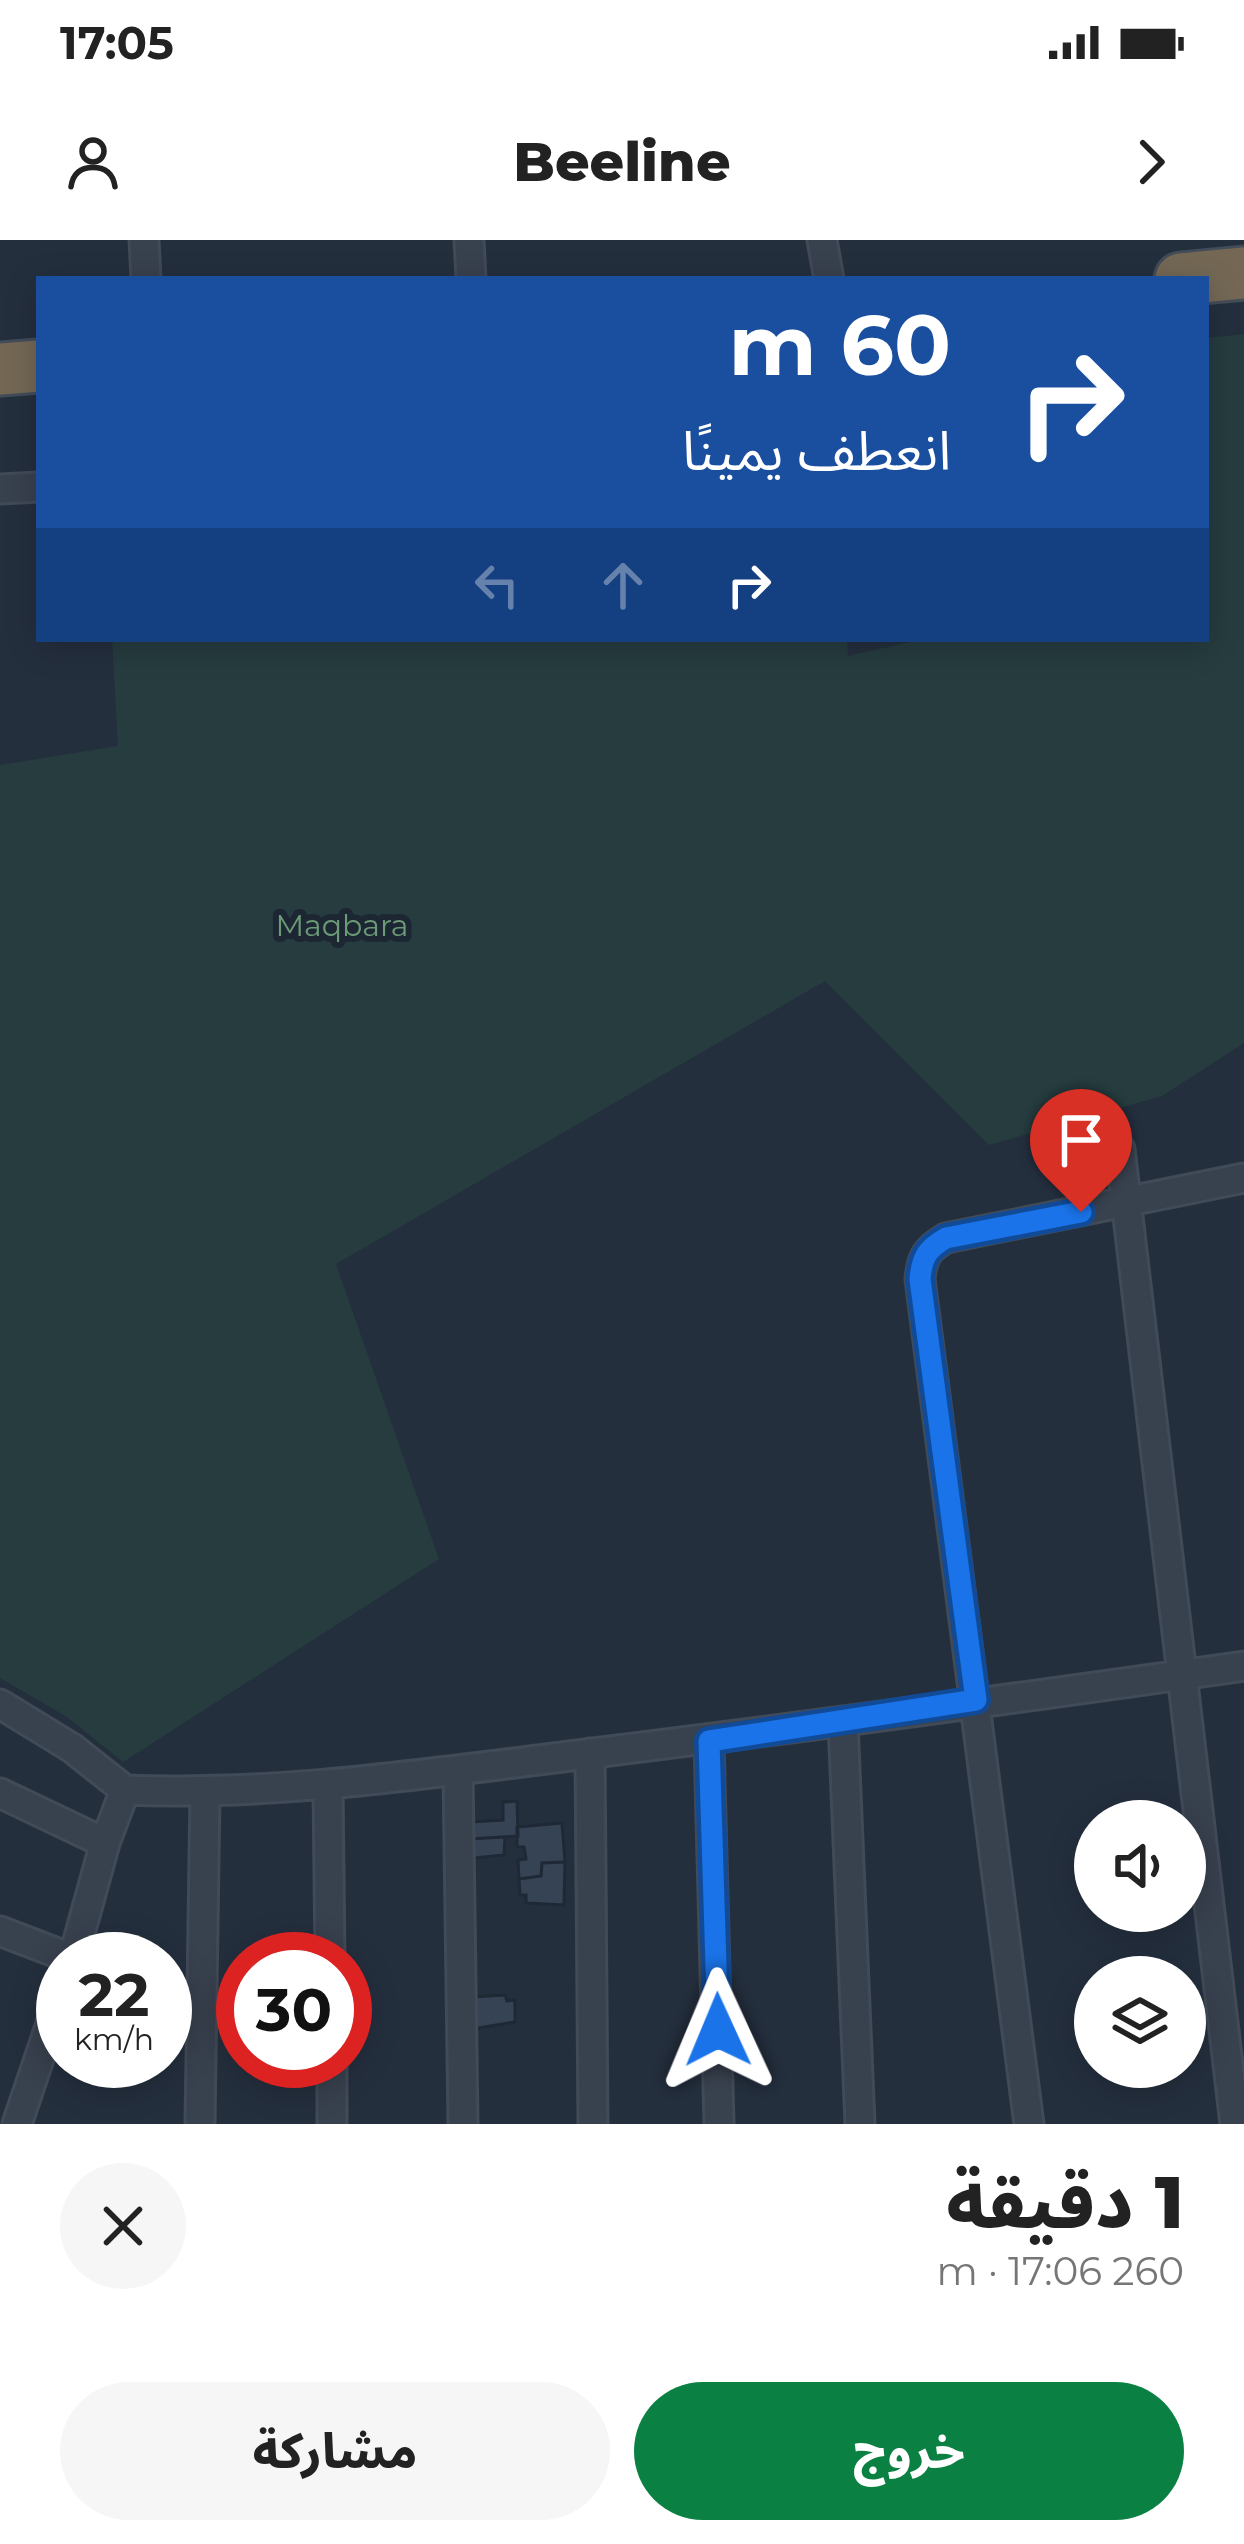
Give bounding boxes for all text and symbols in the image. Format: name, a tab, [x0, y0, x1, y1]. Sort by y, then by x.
text: 17:05	[60, 15, 174, 70]
icon: person	[60, 129, 126, 195]
text: Beeline	[513, 129, 731, 195]
icon: forward	[1118, 129, 1184, 195]
text: 60 m	[729, 294, 951, 396]
icon: right	[993, 324, 1149, 480]
text: انعطف يمينًا	[682, 418, 951, 484]
icon: left	[464, 552, 530, 618]
icon: ahead	[590, 552, 656, 618]
icon: right	[716, 552, 782, 618]
park label: Maqbara	[275, 907, 409, 944]
pin	[1030, 1089, 1132, 1212]
icon: arrive	[1048, 1107, 1114, 1173]
map controls	[1074, 1800, 1206, 2088]
button: sound	[1074, 1800, 1206, 1932]
speed limit sign: 30	[216, 1932, 372, 2088]
button: layers	[1074, 1956, 1206, 2088]
text: 22	[79, 1958, 149, 2031]
position arrow	[655, 1967, 781, 2093]
text: km/h	[74, 2021, 154, 2058]
text: 1 دقيقة	[946, 2158, 1184, 2246]
button: close	[60, 2163, 186, 2289]
text: 260 m · 17:06	[936, 2247, 1184, 2295]
button: مشاركة	[60, 2382, 610, 2520]
button: خروج	[634, 2382, 1184, 2520]

